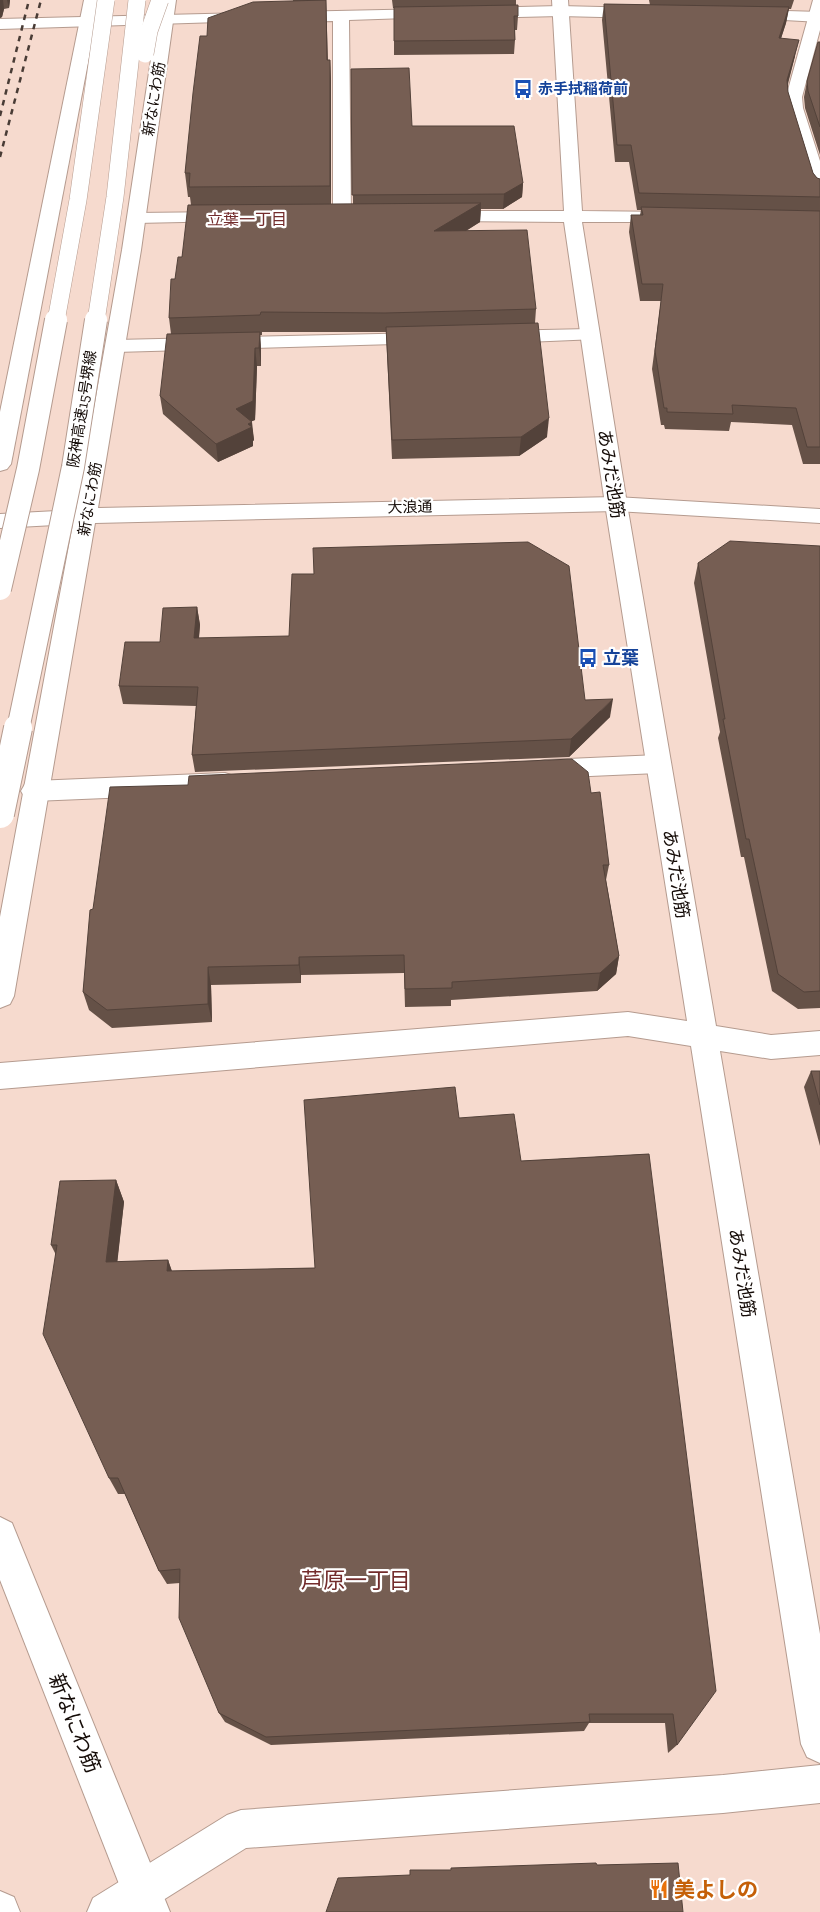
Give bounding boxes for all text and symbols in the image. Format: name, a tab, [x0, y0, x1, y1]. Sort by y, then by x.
street label: 新なにわ筋	[139, 61, 169, 137]
bus stop icon: 赤手拭稲荷前	[512, 78, 534, 100]
place label: 赤手拭稲荷前	[538, 80, 628, 98]
district label: 立葉一丁目	[207, 210, 287, 229]
street label: 阪神高速15号堺線	[64, 349, 100, 469]
street label: あみだ池筋	[593, 428, 629, 520]
street label: 新なにわ筋	[75, 460, 105, 538]
street label: 大浪通	[387, 498, 433, 516]
bus stop icon: 立葉	[577, 647, 599, 669]
place label: 立葉	[603, 647, 639, 669]
street label: あみだ池筋	[658, 828, 694, 920]
street label: あみだ池筋	[724, 1227, 760, 1319]
district label: 芦原一丁目	[301, 1567, 411, 1594]
street label: 新なにわ筋	[44, 1670, 106, 1776]
place label: 美よしの	[674, 1877, 758, 1902]
restaurant icon: 美よしの	[648, 1878, 670, 1900]

